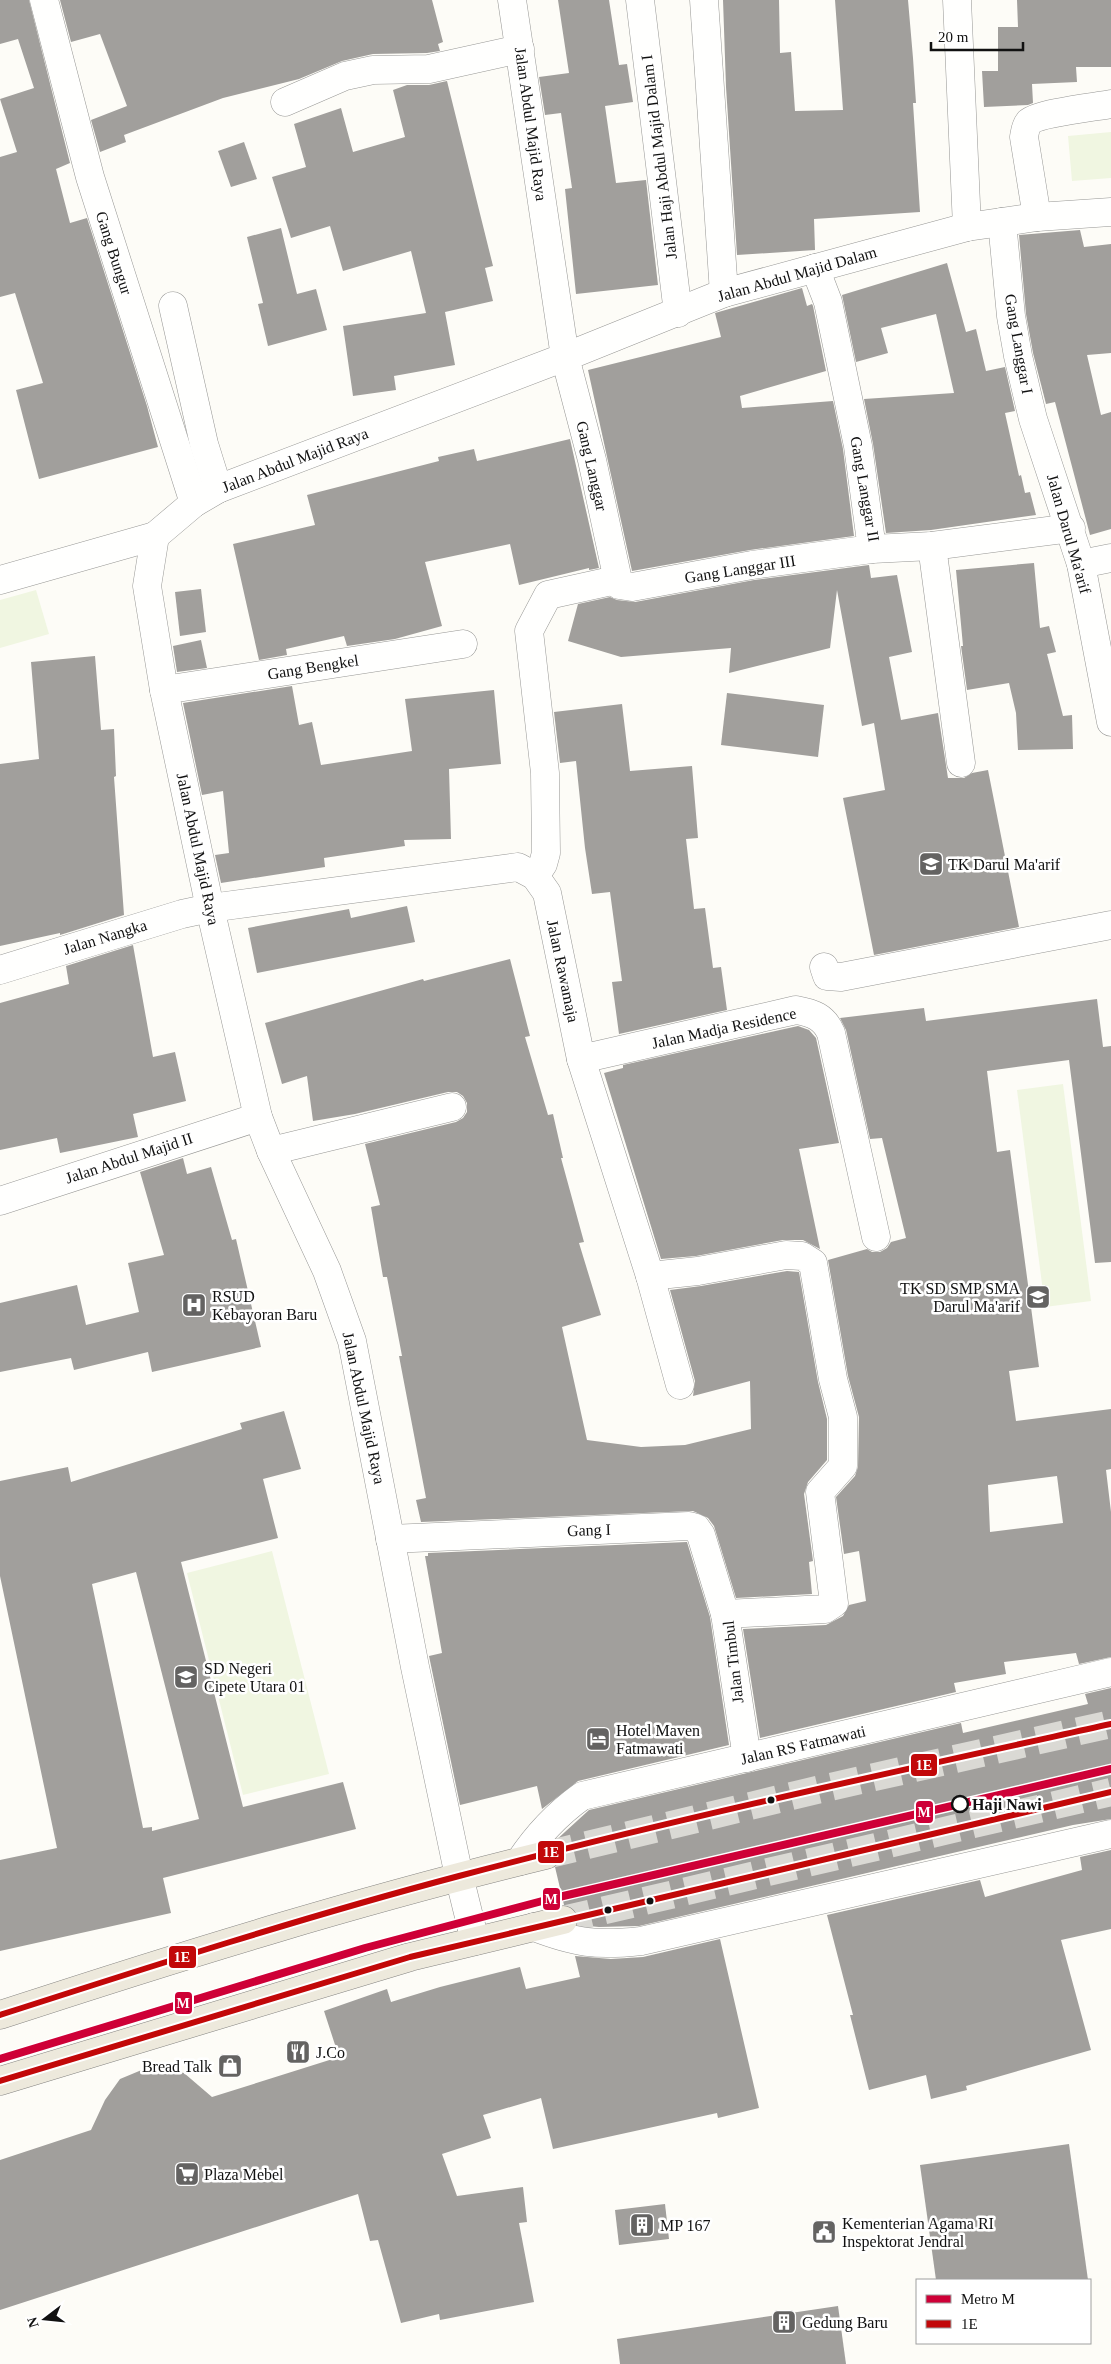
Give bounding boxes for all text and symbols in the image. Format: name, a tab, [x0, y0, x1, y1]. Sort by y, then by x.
scale bar	[931, 20, 1024, 52]
text: 20 m	[938, 29, 969, 45]
street label: Jalan Abdul Majid Raya	[511, 46, 550, 202]
street label: Jalan Haji Abdul Majid Dalam I	[638, 54, 681, 260]
street label: Gang Bungur	[92, 209, 136, 298]
street label: Jalan Abdul Majid Dalam	[715, 243, 879, 306]
street label: Gang Langgar I	[1001, 293, 1036, 396]
street label: Gang Langgar	[572, 419, 611, 514]
street label: Jalan Abdul Majid Raya	[220, 424, 371, 497]
street label: Gang Langgar II	[846, 435, 883, 543]
street label: Jalan Darul Ma'arif	[1044, 472, 1094, 596]
street label: Gang Langgar III	[683, 552, 797, 587]
street label: Gang Bengkel	[266, 651, 360, 684]
street label: Jalan Abdul Majid Raya	[173, 771, 222, 927]
school or university icon: TK Darul Ma'arif	[918, 851, 944, 877]
place label: TK Darul Ma'arif	[948, 856, 1061, 873]
street label: Jalan Nangka	[61, 916, 149, 959]
street label: Jalan Rawamaja	[543, 918, 582, 1024]
street label: Jalan Madja Residence	[650, 1004, 798, 1053]
street label: Jalan Abdul Majid II	[63, 1129, 195, 1188]
place label: TK SD SMP SMA Darul Ma'arif	[900, 1280, 1021, 1315]
school or university icon: TK SD SMP SMA Darul Ma'arif	[1025, 1284, 1051, 1310]
place label: RSUD Kebayoran Baru	[212, 1288, 317, 1324]
hospital icon: RSUD Kebayoran Baru	[181, 1292, 207, 1318]
street label: Jalan Abdul Majid Raya	[339, 1330, 388, 1486]
street label: Gang I	[567, 1521, 611, 1540]
street label: Jalan Timbul	[719, 1619, 747, 1704]
place label: SD Negeri Cipete Utara 01	[204, 1660, 305, 1696]
school or university icon: SD Negeri Cipete Utara 01	[173, 1664, 199, 1690]
place label: Hotel Maven Fatmawati	[616, 1722, 700, 1757]
street label: Jalan RS Fatmawati	[739, 1722, 868, 1768]
hotel icon: Hotel Maven Fatmawati	[585, 1726, 611, 1752]
line badge: 1E	[910, 1753, 938, 1777]
text: 1E	[916, 1758, 932, 1773]
unlabelled marker	[766, 1795, 776, 1805]
marker: Haji Nawi	[951, 1795, 969, 1813]
place label: Haji Nawi	[972, 1796, 1042, 1814]
line badge: M	[915, 1800, 934, 1824]
text: M	[917, 1805, 931, 1820]
line badge: 1E	[537, 1840, 565, 1864]
text: 1E	[543, 1845, 559, 1860]
line badge: M	[542, 1887, 561, 1911]
text: M	[544, 1892, 558, 1907]
unlabelled marker	[645, 1896, 655, 1906]
unlabelled marker	[603, 1905, 613, 1915]
line badge: 1E	[168, 1945, 197, 1969]
text: 1E	[174, 1950, 190, 1965]
line badge: M	[174, 1991, 193, 2015]
text: M	[176, 1996, 190, 2011]
restaurant icon: J.Co	[285, 2039, 311, 2065]
place label: J.Co	[316, 2044, 345, 2061]
shop icon: Bread Talk	[217, 2053, 243, 2079]
place label: Bread Talk	[142, 2058, 212, 2075]
supermarket icon: Plaza Mebel	[174, 2161, 200, 2187]
place label: Plaza Mebel	[204, 2166, 284, 2183]
building icon: MP 167	[629, 2212, 655, 2238]
place label: Kementerian Agama RI Inspektorat Jendral	[842, 2215, 994, 2251]
place label: MP 167	[660, 2217, 711, 2234]
public building icon: Kementerian Agama RI Inspektorat Jendral	[811, 2219, 837, 2245]
legend	[916, 2279, 1091, 2344]
text: Metro M	[961, 2291, 1015, 2307]
north arrow	[20, 2294, 70, 2344]
building icon: Gedung Baru	[771, 2309, 797, 2335]
place label: Gedung Baru	[802, 2314, 888, 2332]
text: N	[24, 2316, 42, 2329]
text: 1E	[961, 2316, 978, 2332]

